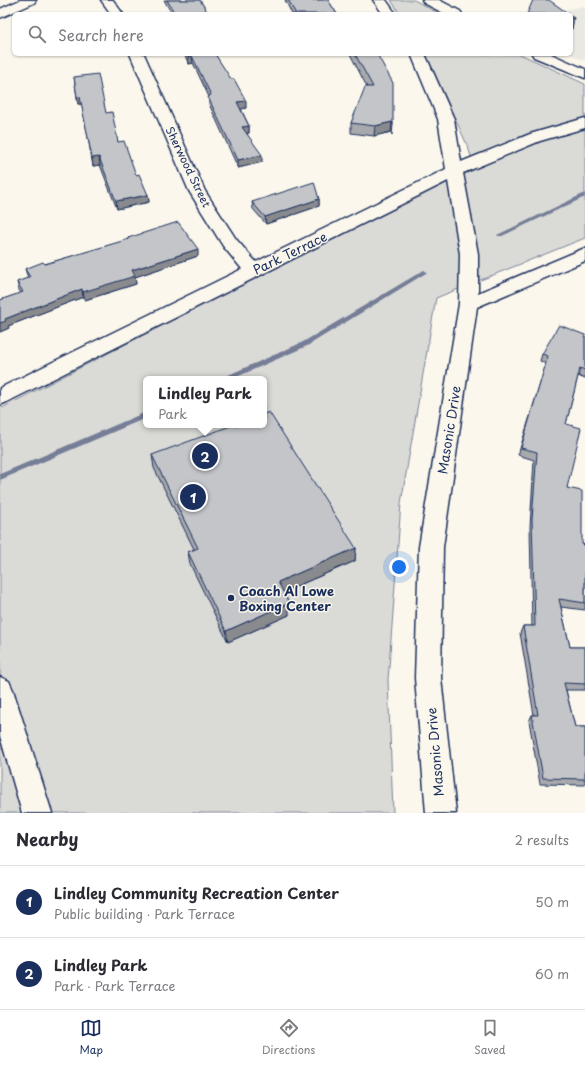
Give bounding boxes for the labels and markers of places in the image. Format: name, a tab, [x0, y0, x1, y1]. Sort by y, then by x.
pin: 2	[192, 441, 218, 471]
pin: 1	[180, 482, 206, 512]
place label: Coach Al Lowe Boxing Center	[239, 581, 334, 615]
marker: Coach Al Lowe Boxing Center	[226, 593, 236, 603]

